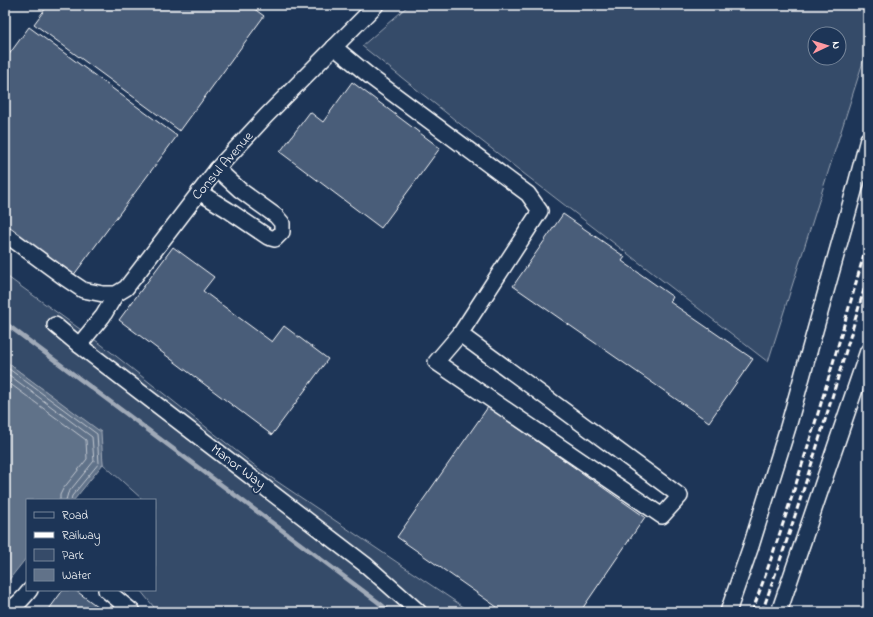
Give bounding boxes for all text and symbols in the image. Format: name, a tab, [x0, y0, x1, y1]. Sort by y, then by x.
north arrow	[807, 26, 847, 66]
text: N	[828, 41, 844, 50]
street label: Consul Avenue	[187, 127, 259, 205]
street label: Manor Way	[205, 439, 270, 496]
legend	[26, 499, 156, 591]
text: Road	[62, 507, 88, 525]
text: Railway	[62, 527, 101, 546]
text: Park	[62, 547, 84, 565]
text: Water	[62, 567, 91, 585]

